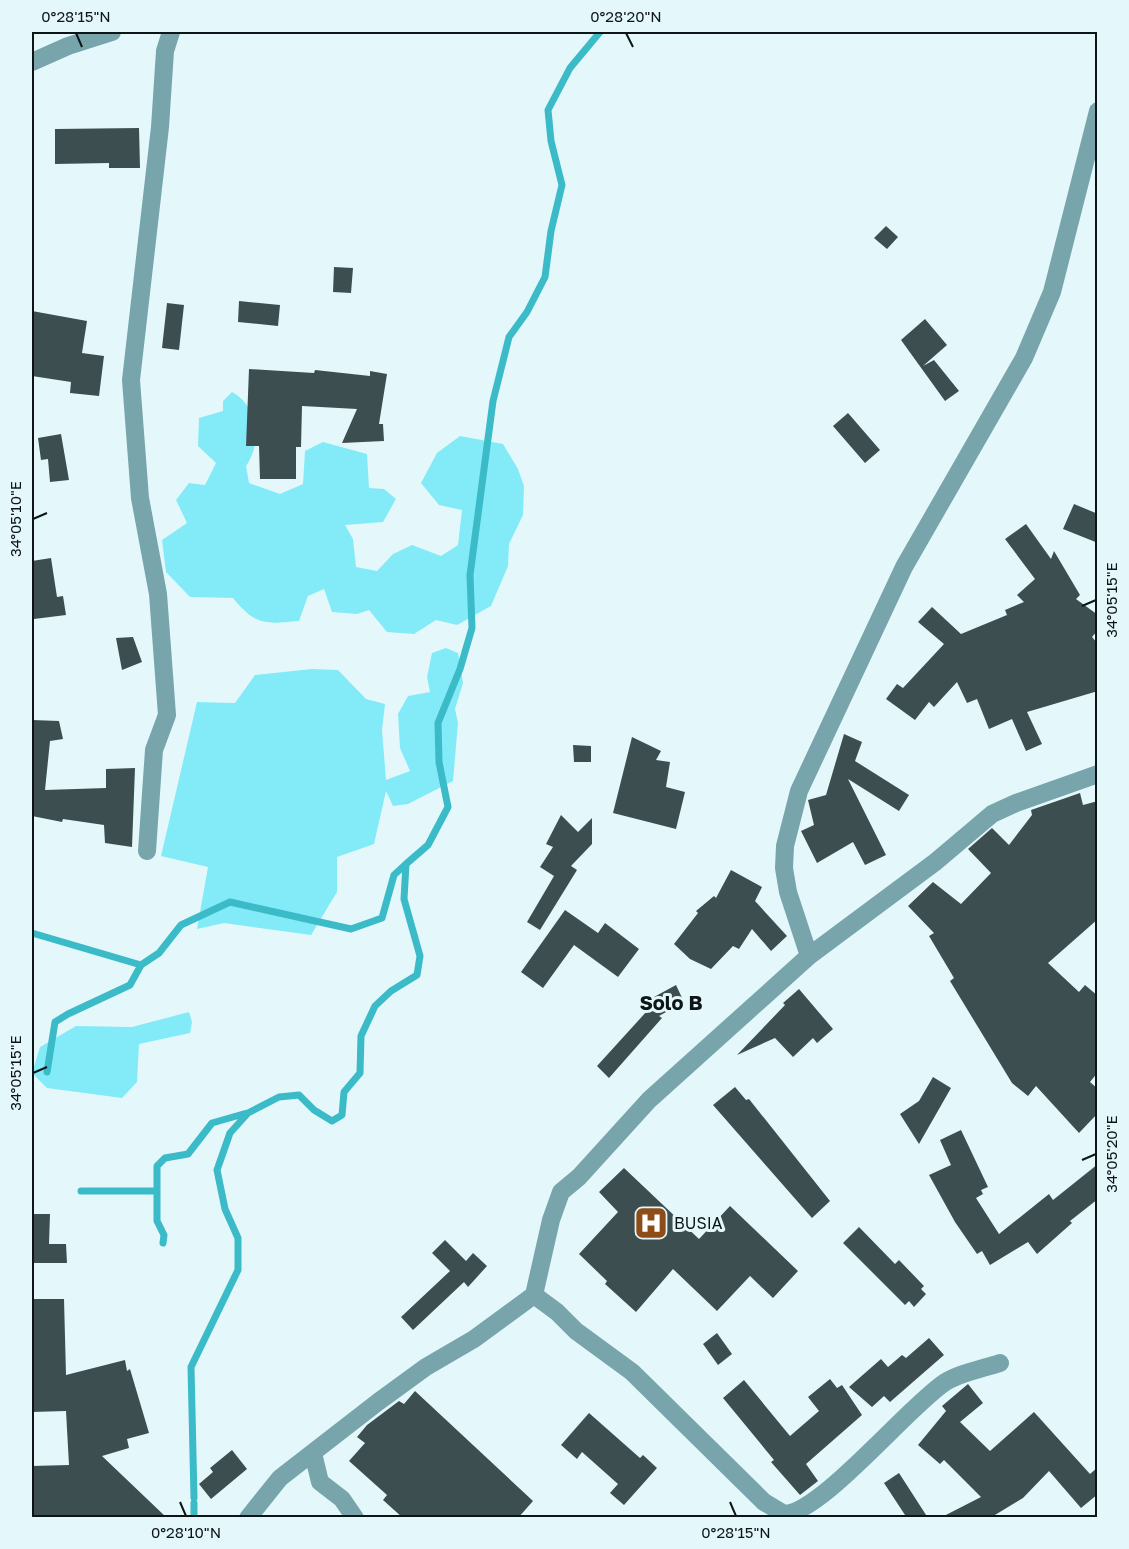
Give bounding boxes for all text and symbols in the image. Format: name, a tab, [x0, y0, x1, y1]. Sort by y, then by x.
text: 0°28'15"N	[41, 7, 111, 25]
text: 0°28'20"N	[590, 7, 662, 25]
text: 34°05'10"E	[6, 481, 24, 557]
text: 34°05'15"E	[1102, 562, 1120, 638]
district label: Solo B	[639, 990, 703, 1014]
text: 34°05'15"E	[6, 1035, 24, 1111]
text: 34°05'20"E	[1102, 1115, 1120, 1193]
hospital icon: BUSIA	[633, 1205, 669, 1241]
place label: BUSIA	[674, 1213, 723, 1233]
text: 0°28'10"N	[151, 1523, 221, 1541]
text: 0°28'15"N	[701, 1523, 771, 1541]

